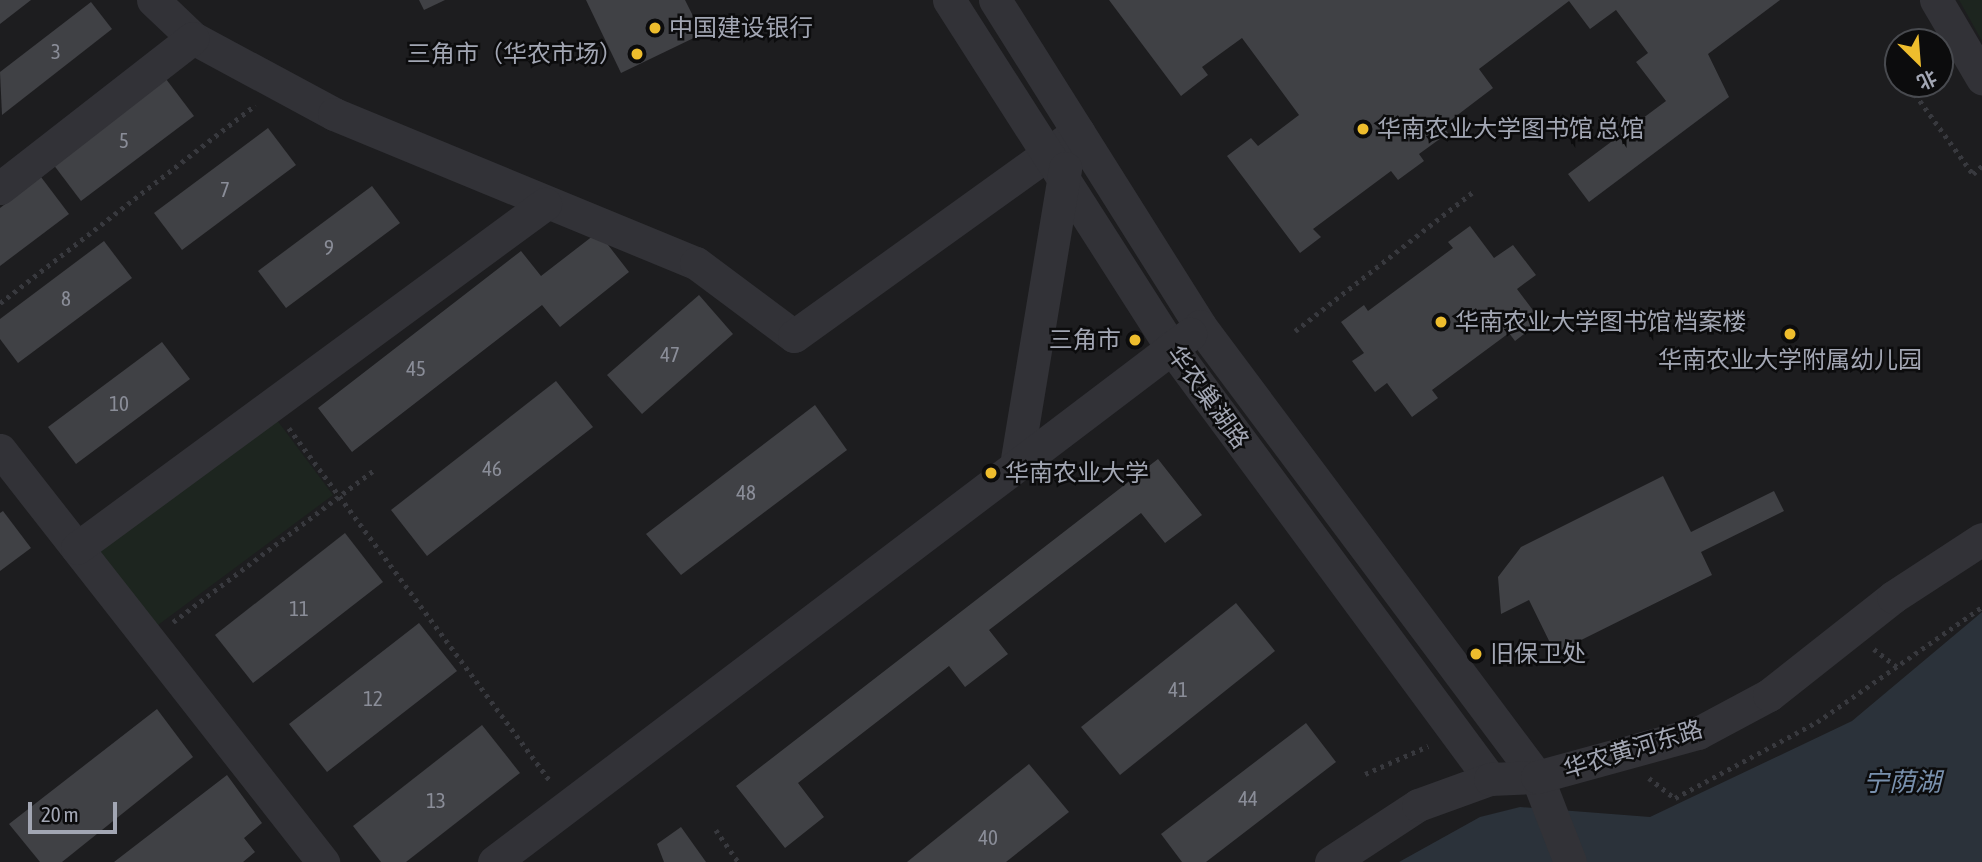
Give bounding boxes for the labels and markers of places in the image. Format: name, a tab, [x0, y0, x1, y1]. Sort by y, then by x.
place label: 中国建设银行	[669, 14, 813, 42]
marker: 中国建设银行	[647, 20, 663, 36]
place label: 三角市（华农市场）	[407, 40, 623, 68]
marker: 三角市（华农市场）	[629, 46, 645, 62]
place label: 华南农业大学图书馆 总馆	[1377, 115, 1644, 143]
marker: 华南农业大学图书馆 总馆	[1355, 121, 1371, 137]
place label: 华南农业大学图书馆 档案楼	[1455, 308, 1746, 336]
marker: 华南农业大学图书馆 档案楼	[1433, 314, 1449, 330]
place label: 三角市	[1049, 326, 1121, 354]
marker: 华南农业大学附属幼儿园	[1782, 326, 1798, 342]
marker: 三角市	[1127, 332, 1143, 348]
place label: 华南农业大学附属幼儿园	[1658, 346, 1922, 374]
place label: 华南农业大学	[1005, 459, 1149, 487]
marker: 华南农业大学	[983, 465, 999, 481]
place label: 旧保卫处	[1490, 640, 1586, 668]
marker: 旧保卫处	[1468, 646, 1484, 662]

